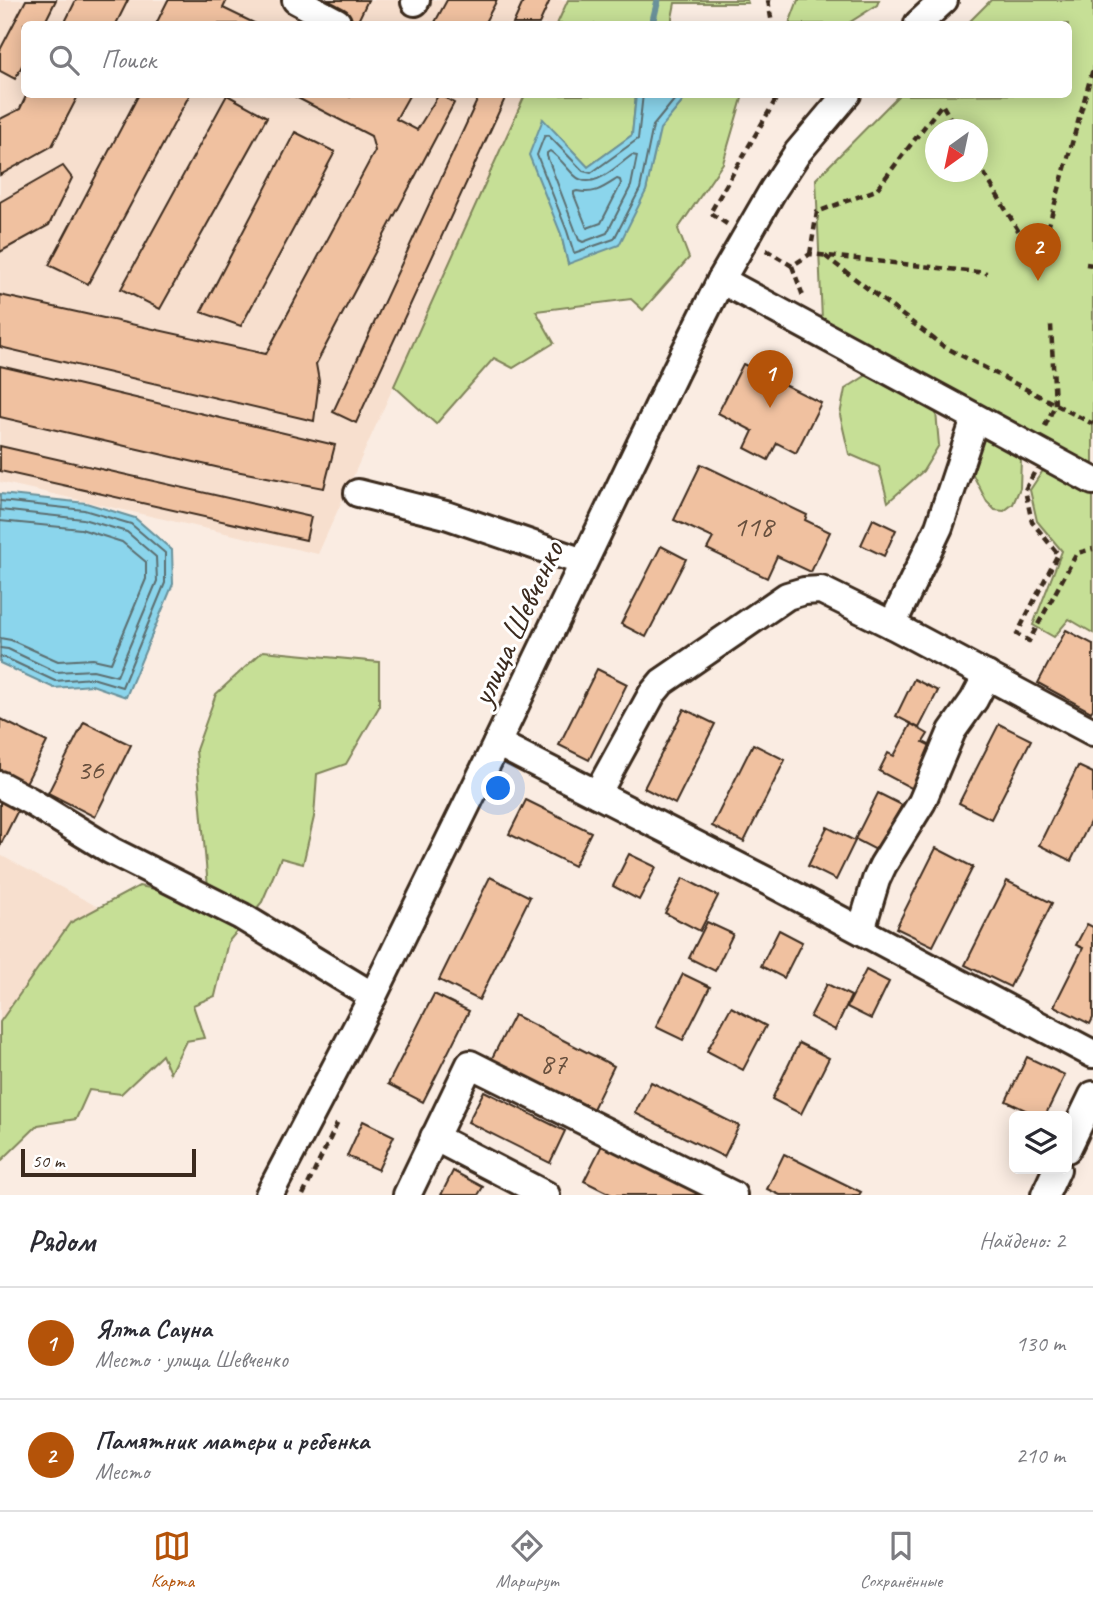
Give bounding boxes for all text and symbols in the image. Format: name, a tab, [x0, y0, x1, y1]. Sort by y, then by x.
search box	[21, 21, 1072, 98]
icon: search	[45, 41, 83, 79]
text: Поиск	[101, 43, 156, 76]
north arrow	[925, 119, 988, 182]
pin: 2	[1015, 223, 1061, 281]
pin: 1	[747, 350, 793, 408]
house number: 118	[733, 507, 776, 545]
street label: улица Шевченко	[460, 533, 574, 714]
house number: 36	[77, 750, 105, 788]
your location	[481, 771, 515, 805]
house number: 87	[540, 1044, 568, 1082]
map controls	[1009, 1111, 1072, 1174]
button: layers	[1009, 1111, 1072, 1174]
scale bar	[21, 1146, 196, 1178]
text: 50 m	[32, 1149, 64, 1173]
text: Рядом	[28, 1222, 95, 1260]
text: Найдено: 2	[979, 1226, 1065, 1255]
text: Ялта Сауна	[95, 1312, 212, 1345]
text: 1	[46, 1329, 56, 1358]
text: 130 m	[1016, 1329, 1065, 1358]
text: Место · улица Шевченко	[95, 1345, 288, 1374]
text: Памятник матери и ребенка	[95, 1424, 369, 1457]
text: 2	[46, 1441, 56, 1470]
text: 210 m	[1016, 1441, 1065, 1470]
text: Место	[95, 1457, 149, 1486]
tab: Карта	[151, 1527, 194, 1593]
tab: Маршрут	[496, 1527, 558, 1593]
tab: Сохранённые	[860, 1527, 942, 1593]

